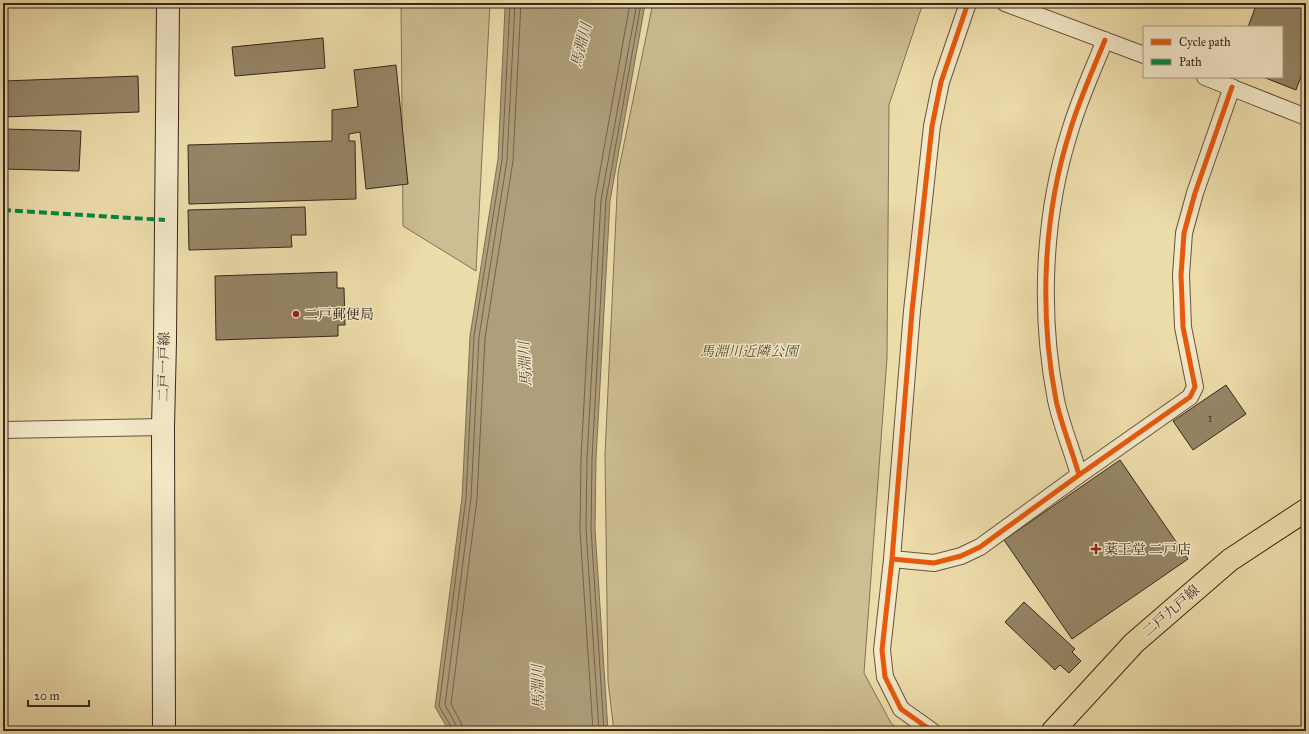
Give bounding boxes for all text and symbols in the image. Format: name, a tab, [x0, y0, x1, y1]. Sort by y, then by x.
water label: 馬淵川	[567, 19, 596, 69]
legend	[1143, 26, 1283, 78]
text: Cycle path	[1179, 35, 1231, 49]
text: Path	[1179, 55, 1202, 69]
place label: 二戸郵便局	[304, 306, 374, 323]
marker: 二戸郵便局	[291, 309, 301, 319]
street label: 二戸一戸線	[155, 332, 173, 402]
water label: 馬淵川	[515, 339, 535, 387]
park label: 馬淵川近隣公園	[700, 343, 800, 360]
house number: 1	[1208, 411, 1213, 425]
place label: 薬王堂 二戸店	[1104, 541, 1191, 558]
marker: 薬王堂 二戸店	[1091, 544, 1101, 554]
street label: 二戸九戸線	[1139, 582, 1203, 640]
water label: 馬淵川	[529, 662, 547, 710]
scale bar	[28, 682, 89, 708]
text: 20 m	[34, 689, 60, 703]

